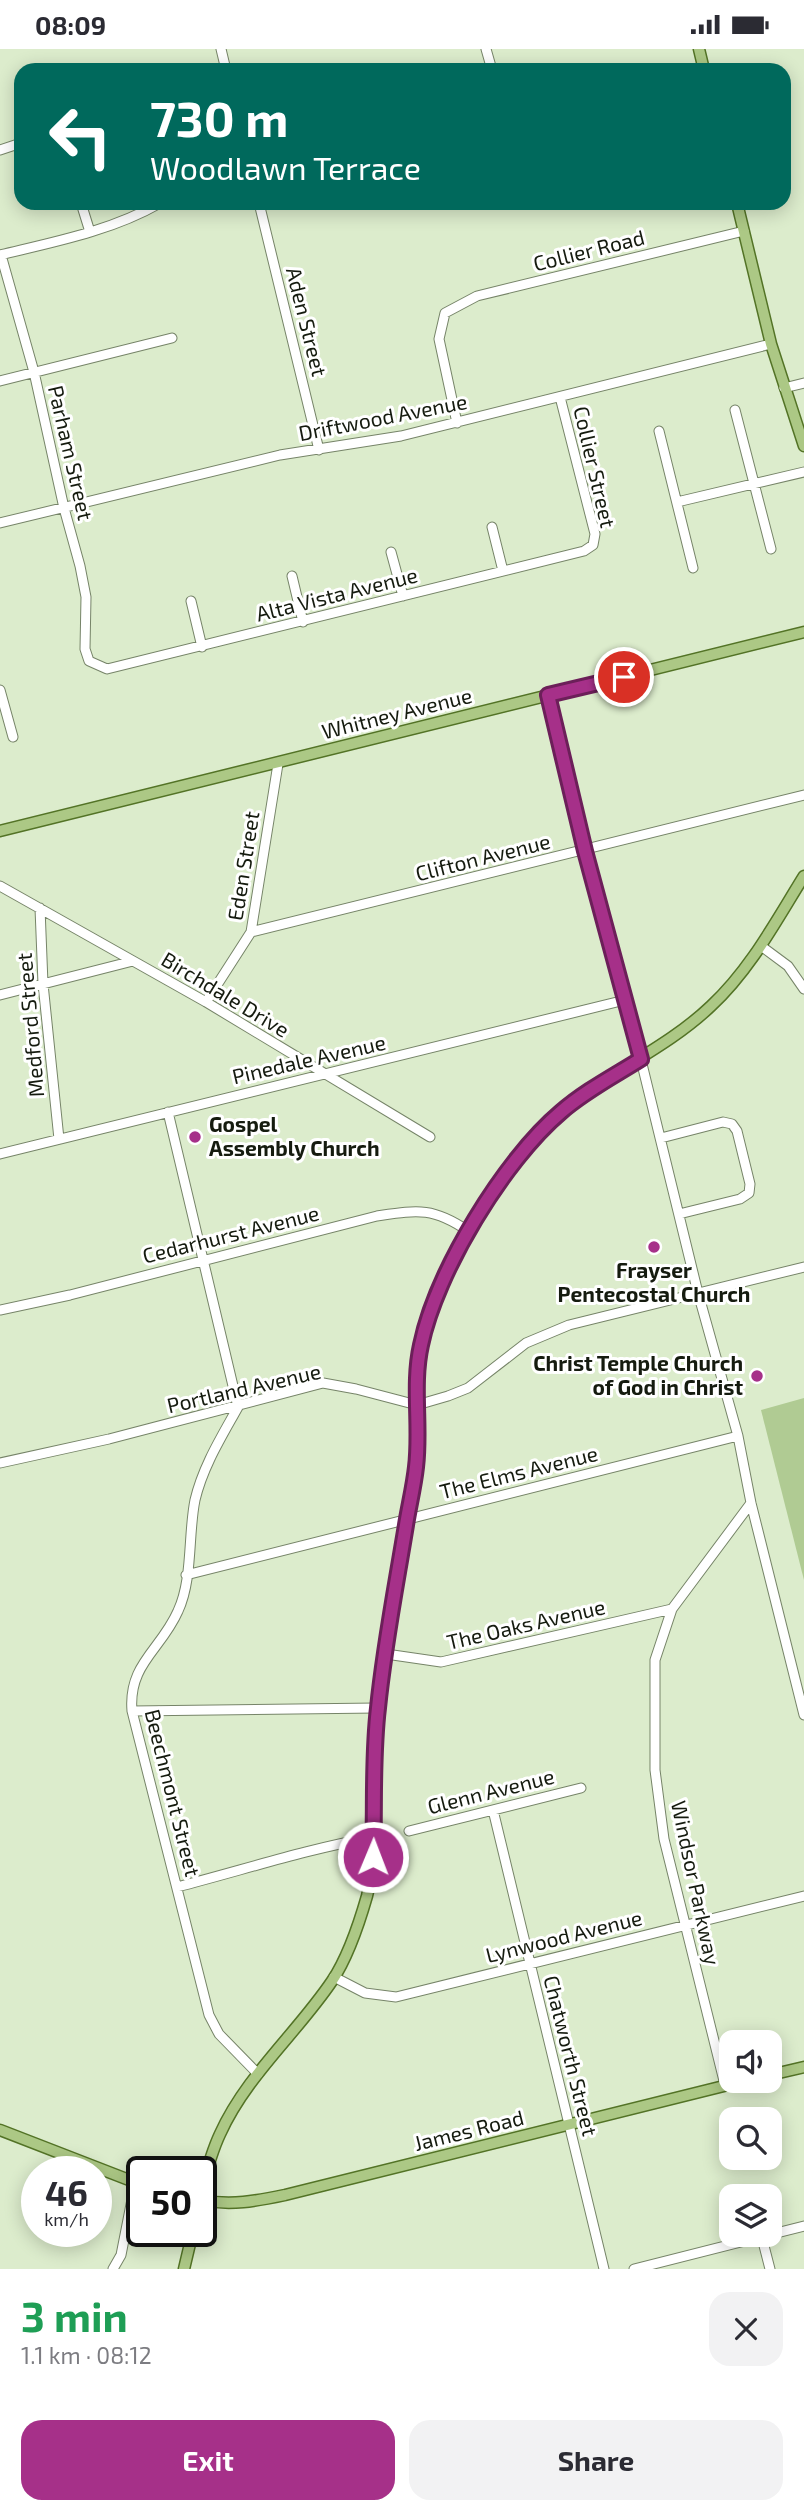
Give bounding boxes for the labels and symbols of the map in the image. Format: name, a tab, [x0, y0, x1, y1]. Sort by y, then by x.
street label: Collier Road	[530, 224, 647, 275]
street label: Aden Street	[282, 264, 333, 379]
street label: Parham Street	[44, 383, 99, 522]
street label: Driftwood Avenue	[296, 388, 469, 445]
street label: Collier Street	[569, 403, 622, 530]
street label: Alta Vista Avenue	[253, 561, 420, 626]
pin	[594, 647, 654, 707]
street label: Whitney Avenue	[319, 682, 474, 743]
street label: Eden Street	[222, 809, 263, 922]
street label: Clifton Avenue	[413, 828, 553, 885]
street label: Birchdale Drive	[157, 946, 294, 1042]
street label: Medford Street	[11, 952, 48, 1098]
street label: Pinedale Avenue	[230, 1029, 388, 1088]
place label: Gospel Assembly Church	[209, 1111, 380, 1161]
marker: Gospel Assembly Church	[187, 1129, 203, 1145]
street label: Cedarhurst Avenue	[140, 1200, 321, 1268]
marker: Frayser Pentecostal Church	[646, 1239, 662, 1255]
place label: Frayser Pentecostal Church	[558, 1257, 751, 1306]
place label: Christ Temple Church of God in Christ	[533, 1350, 743, 1399]
street label: Portland Avenue	[164, 1358, 323, 1417]
marker: Christ Temple Church of God in Christ	[749, 1368, 765, 1384]
street label: The Elms Avenue	[437, 1440, 600, 1503]
street label: The Oaks Avenue	[444, 1593, 607, 1654]
street label: Beechmont Street	[141, 1706, 206, 1879]
street label: Glenn Avenue	[425, 1763, 557, 1818]
street label: Windsor Parkway	[667, 1798, 726, 1967]
position arrow	[336, 1820, 410, 1894]
street label: Lynwood Avenue	[483, 1904, 644, 1967]
street label: Chatworth Street	[539, 1973, 603, 2138]
street label: James Road	[411, 2104, 526, 2155]
speed limit sign: 50	[126, 2156, 217, 2247]

